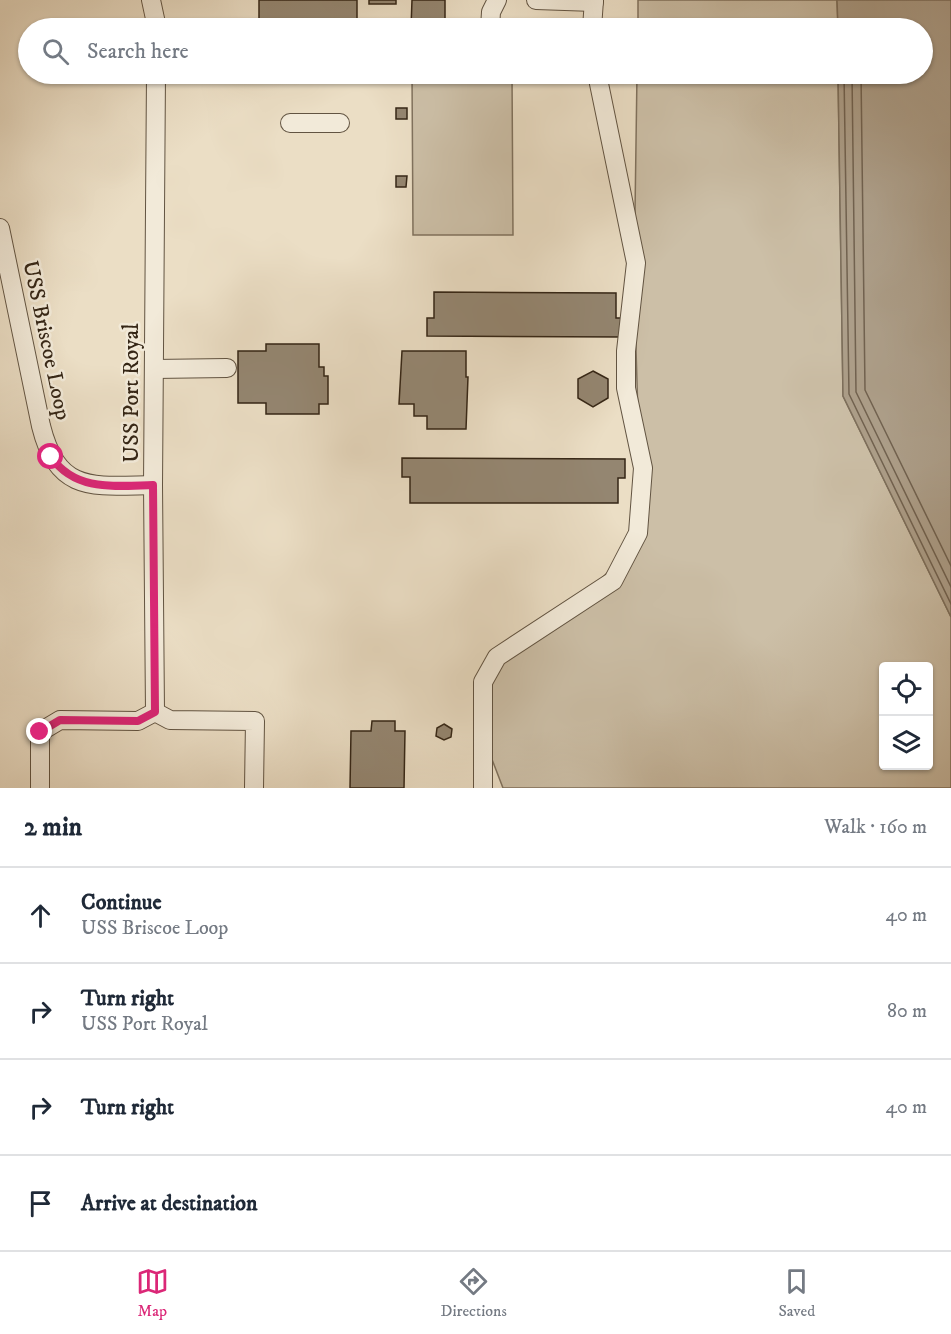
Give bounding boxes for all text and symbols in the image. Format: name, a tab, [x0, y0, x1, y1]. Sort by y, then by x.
search box	[18, 18, 933, 84]
icon: search	[39, 35, 72, 68]
text: Search here	[87, 38, 189, 65]
street label: USS Briscoe Loop	[16, 258, 77, 422]
street label: USS Port Royal	[118, 323, 145, 463]
route start	[37, 443, 63, 469]
map controls	[879, 662, 933, 770]
button: locate	[879, 662, 933, 716]
button: layers	[879, 716, 933, 770]
route end	[26, 718, 52, 744]
text: 2 min	[24, 811, 82, 844]
text: Walk · 160 m	[824, 815, 927, 840]
text: Continue	[81, 889, 162, 916]
icon: ahead	[24, 899, 57, 932]
text: 40 m	[885, 903, 927, 928]
text: USS Briscoe Loop	[81, 916, 228, 941]
text: Turn right	[81, 985, 174, 1012]
icon: right	[24, 995, 57, 1028]
text: 80 m	[887, 999, 927, 1024]
text: USS Port Royal	[81, 1012, 208, 1037]
icon: right	[24, 1091, 57, 1124]
text: Turn right	[81, 1094, 174, 1121]
text: 40 m	[885, 1095, 927, 1120]
icon: arrive	[24, 1187, 57, 1220]
text: Arrive at destination	[81, 1190, 258, 1217]
tab: Map	[136, 1265, 169, 1321]
tab: Directions	[440, 1265, 507, 1321]
tab: Saved	[778, 1265, 815, 1321]

